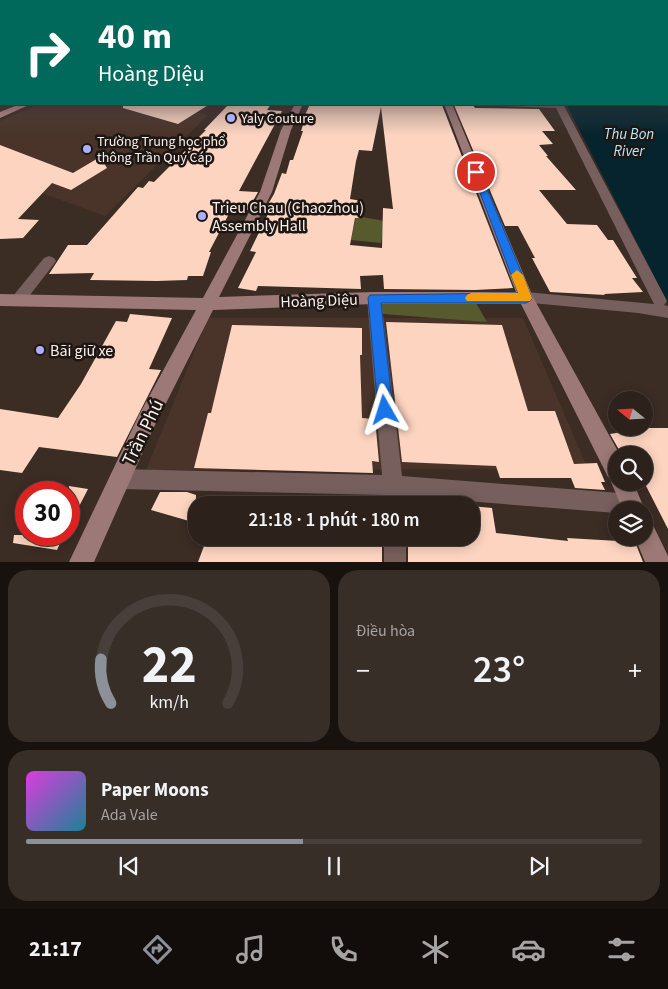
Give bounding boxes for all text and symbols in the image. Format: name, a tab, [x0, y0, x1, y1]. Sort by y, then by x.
text: 40 m	[98, 12, 172, 62]
icon: right	[15, 20, 80, 85]
text: Hoàng Diệu	[98, 58, 204, 90]
place label: Yaly Couture	[240, 109, 314, 129]
marker: Yaly Couture	[225, 112, 237, 124]
water label: Thu Bon River	[604, 124, 654, 162]
place label: Trường Trung học phổ thông Trần Quý Cáp	[97, 132, 226, 168]
marker: Trường Trung học phổ thông Trần Quý Cáp	[81, 143, 93, 155]
pin	[455, 151, 497, 193]
icon: arrive	[462, 158, 490, 186]
place label: Trieu Chau (Chaozhou) Assembly Hall	[212, 197, 364, 237]
marker: Trieu Chau (Chaozhou) Assembly Hall	[196, 210, 208, 222]
street label: Hoàng Diệu	[280, 289, 358, 313]
place label: Bãi giữ xe	[50, 340, 113, 362]
marker: Bãi giữ xe	[34, 344, 46, 356]
position arrow	[358, 383, 410, 435]
north arrow	[608, 391, 652, 436]
map controls	[608, 391, 653, 546]
street label: Trần Phú	[116, 395, 171, 470]
button: search	[608, 446, 653, 491]
speed limit sign: 30	[15, 481, 80, 546]
button: layers	[608, 501, 653, 546]
text: 21:18 · 1 phút · 180 m	[248, 507, 420, 534]
text: Điều hòa	[356, 620, 415, 642]
text: 22	[142, 629, 196, 703]
text: 23°	[473, 643, 525, 697]
text: −	[356, 651, 370, 691]
text: +	[628, 651, 642, 691]
text: km/h	[149, 690, 189, 715]
text: Paper Moons	[101, 777, 209, 804]
text: Ada Vale	[101, 804, 158, 826]
icon: previous	[115, 852, 143, 880]
icon: pause	[320, 852, 348, 880]
icon: next	[525, 852, 553, 880]
icon: directions	[140, 932, 175, 967]
icon: music	[233, 932, 268, 967]
icon: phone	[326, 932, 361, 967]
icon: climate	[418, 932, 453, 967]
icon: car	[511, 932, 546, 967]
icon: filters	[604, 932, 639, 967]
text: 21:17	[29, 933, 82, 965]

